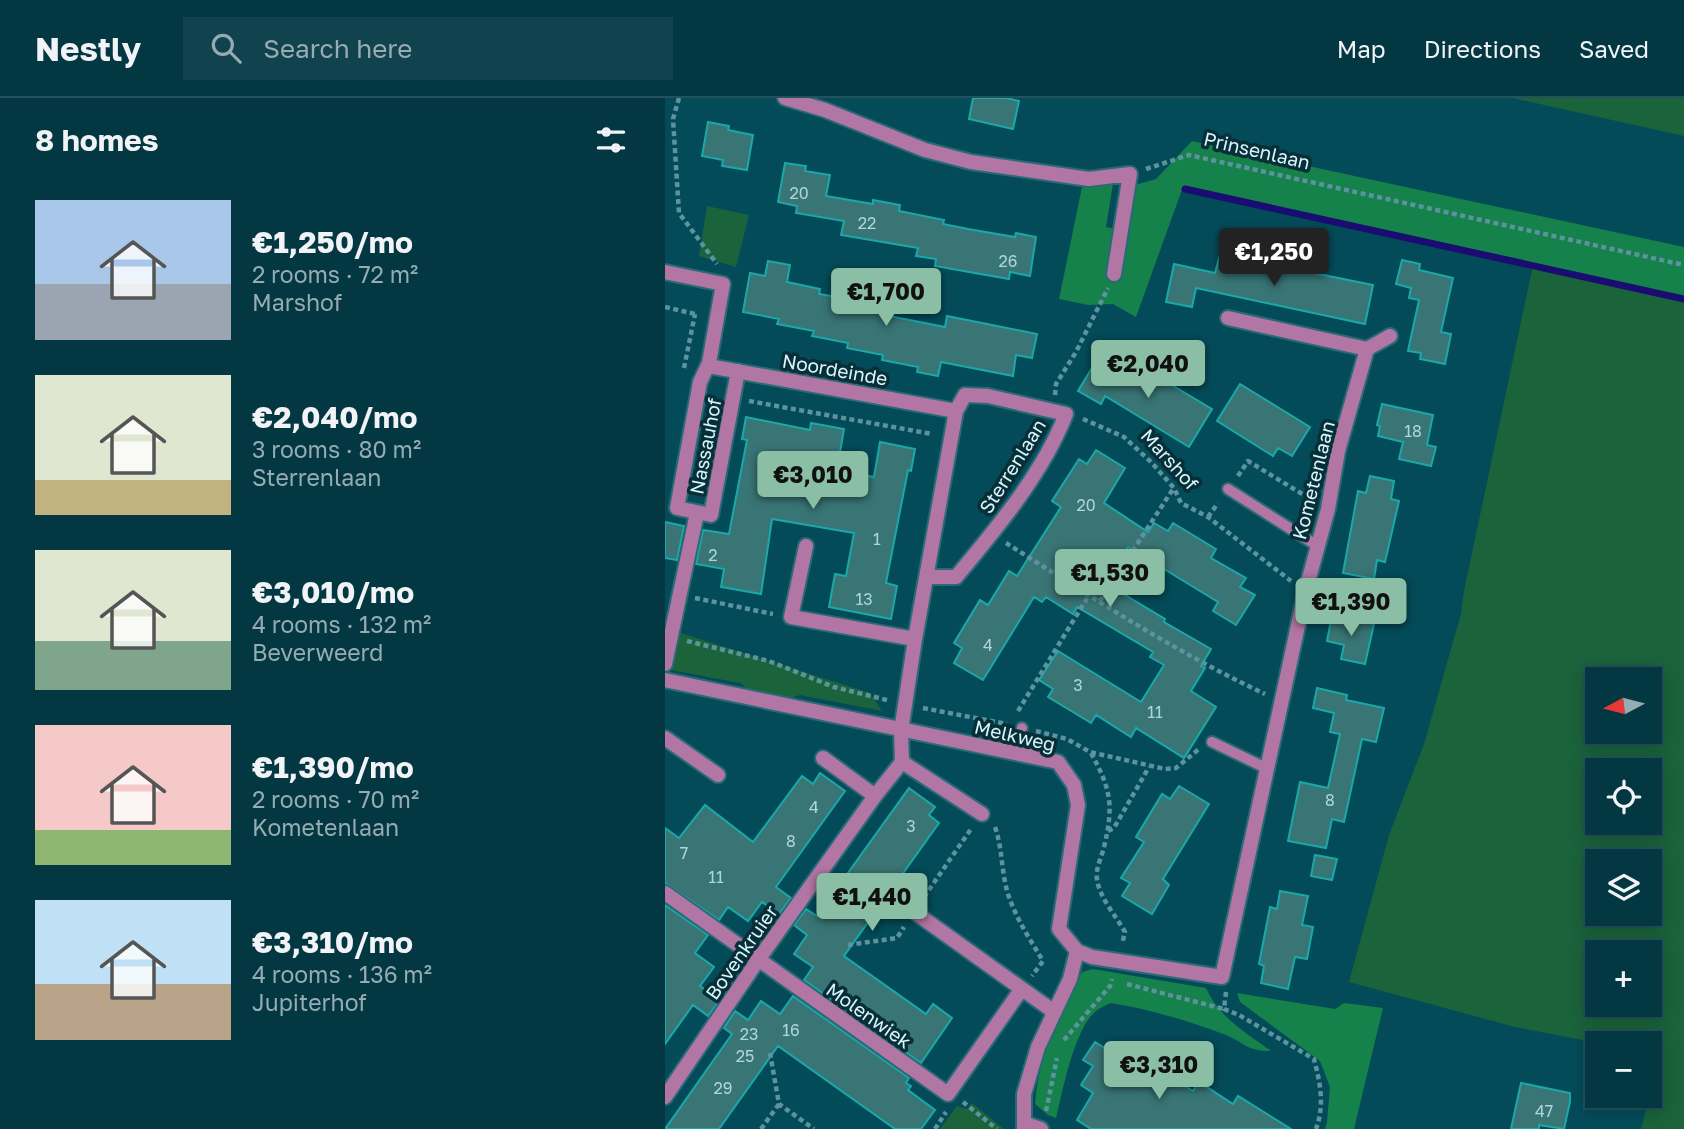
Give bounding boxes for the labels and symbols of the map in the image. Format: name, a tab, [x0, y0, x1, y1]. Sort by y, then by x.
street label: Prinsenlaan	[1201, 127, 1313, 173]
house number: 20	[789, 183, 809, 203]
house number: 22	[858, 213, 876, 233]
pin: €1,250	[1217, 228, 1331, 288]
house number: 26	[999, 251, 1017, 271]
pin: €1,700	[829, 268, 943, 328]
pin: €2,040	[1091, 341, 1205, 400]
street label: Noordeinde	[780, 348, 890, 390]
street label: Nassauhof	[684, 396, 726, 496]
street label: Sterrenlaan	[974, 415, 1050, 517]
street label: Kometenlaan	[1287, 418, 1339, 542]
house number: 18	[1404, 421, 1422, 441]
street label: Marshof	[1137, 424, 1203, 494]
pin: €3,010	[756, 452, 870, 511]
house number: 20	[1076, 495, 1096, 515]
house number: 1	[873, 529, 881, 549]
house number: 2	[708, 545, 718, 565]
pin: €1,530	[1053, 550, 1167, 609]
pin: €1,390	[1294, 578, 1408, 638]
house number: 13	[855, 589, 873, 609]
house number: 4	[983, 635, 993, 655]
north arrow	[1585, 667, 1663, 744]
house number: 3	[1073, 675, 1083, 695]
house number: 11	[1147, 702, 1163, 722]
street label: Melkweg	[972, 715, 1058, 755]
house number: 8	[1325, 790, 1335, 810]
house number: 4	[809, 797, 819, 817]
house number: 3	[906, 816, 916, 836]
house number: 8	[786, 831, 796, 851]
house number: 7	[680, 843, 688, 863]
house number: 11	[708, 867, 724, 887]
pin: €1,440	[815, 874, 929, 933]
street label: Bovenkruier	[700, 900, 782, 1004]
street label: Molenwiek	[822, 977, 916, 1053]
house number: 16	[782, 1020, 800, 1040]
house number: 23	[740, 1024, 758, 1044]
pin: €3,310	[1102, 1042, 1216, 1101]
house number: 25	[736, 1046, 754, 1066]
house number: 29	[714, 1078, 732, 1098]
house number: 47	[1535, 1101, 1553, 1121]

